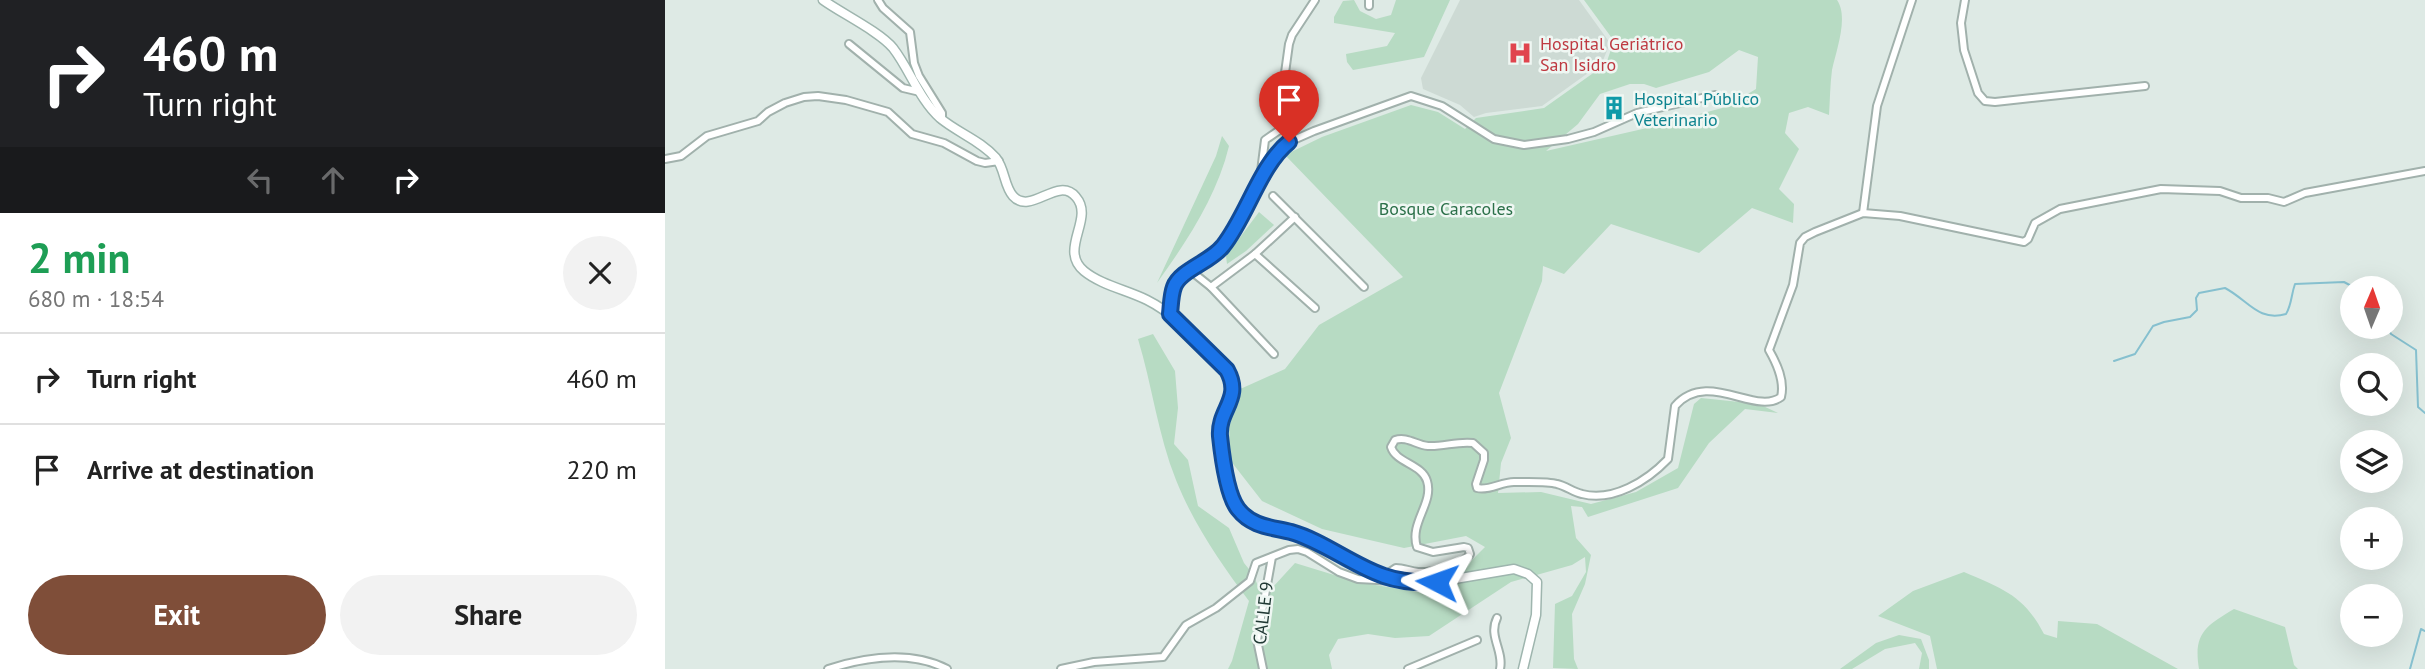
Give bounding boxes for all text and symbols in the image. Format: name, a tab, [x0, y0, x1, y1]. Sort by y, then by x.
text: 460 m	[143, 21, 278, 85]
icon: right	[28, 28, 119, 119]
place label: Hospital Geriátrico San Isidro	[1540, 32, 1683, 76]
hospital icon: Hospital Geriátrico San Isidro	[1506, 39, 1534, 67]
pin	[1259, 70, 1319, 142]
icon: arrive	[1270, 81, 1308, 119]
text: Turn right	[143, 83, 277, 125]
place label: Hospital Público Veterinario	[1633, 87, 1759, 131]
building icon: Hospital Público Veterinario	[1600, 94, 1628, 122]
icon: left	[241, 161, 279, 199]
icon: ahead	[314, 161, 352, 199]
icon: right	[387, 161, 425, 199]
park label: Bosque Caracoles	[1379, 197, 1513, 220]
text: 2 min	[28, 230, 130, 285]
button: close	[563, 236, 637, 310]
north arrow	[2340, 276, 2403, 340]
map controls	[2340, 276, 2403, 647]
text: 680 m · 18:54	[28, 284, 164, 313]
button: search	[2340, 353, 2403, 416]
icon: right	[28, 360, 66, 398]
text: Turn right	[87, 362, 196, 395]
text: 460 m	[566, 362, 637, 395]
button: layers	[2340, 430, 2403, 493]
icon: arrive	[28, 451, 66, 489]
text: Arrive at destination	[87, 453, 314, 486]
text: 220 m	[566, 453, 637, 486]
button: +	[2340, 507, 2403, 570]
position arrow	[1400, 545, 1474, 619]
button: Exit	[28, 575, 326, 655]
button: Share	[340, 575, 637, 655]
street label: CALLE 9	[1248, 580, 1278, 646]
button: −	[2340, 584, 2403, 647]

